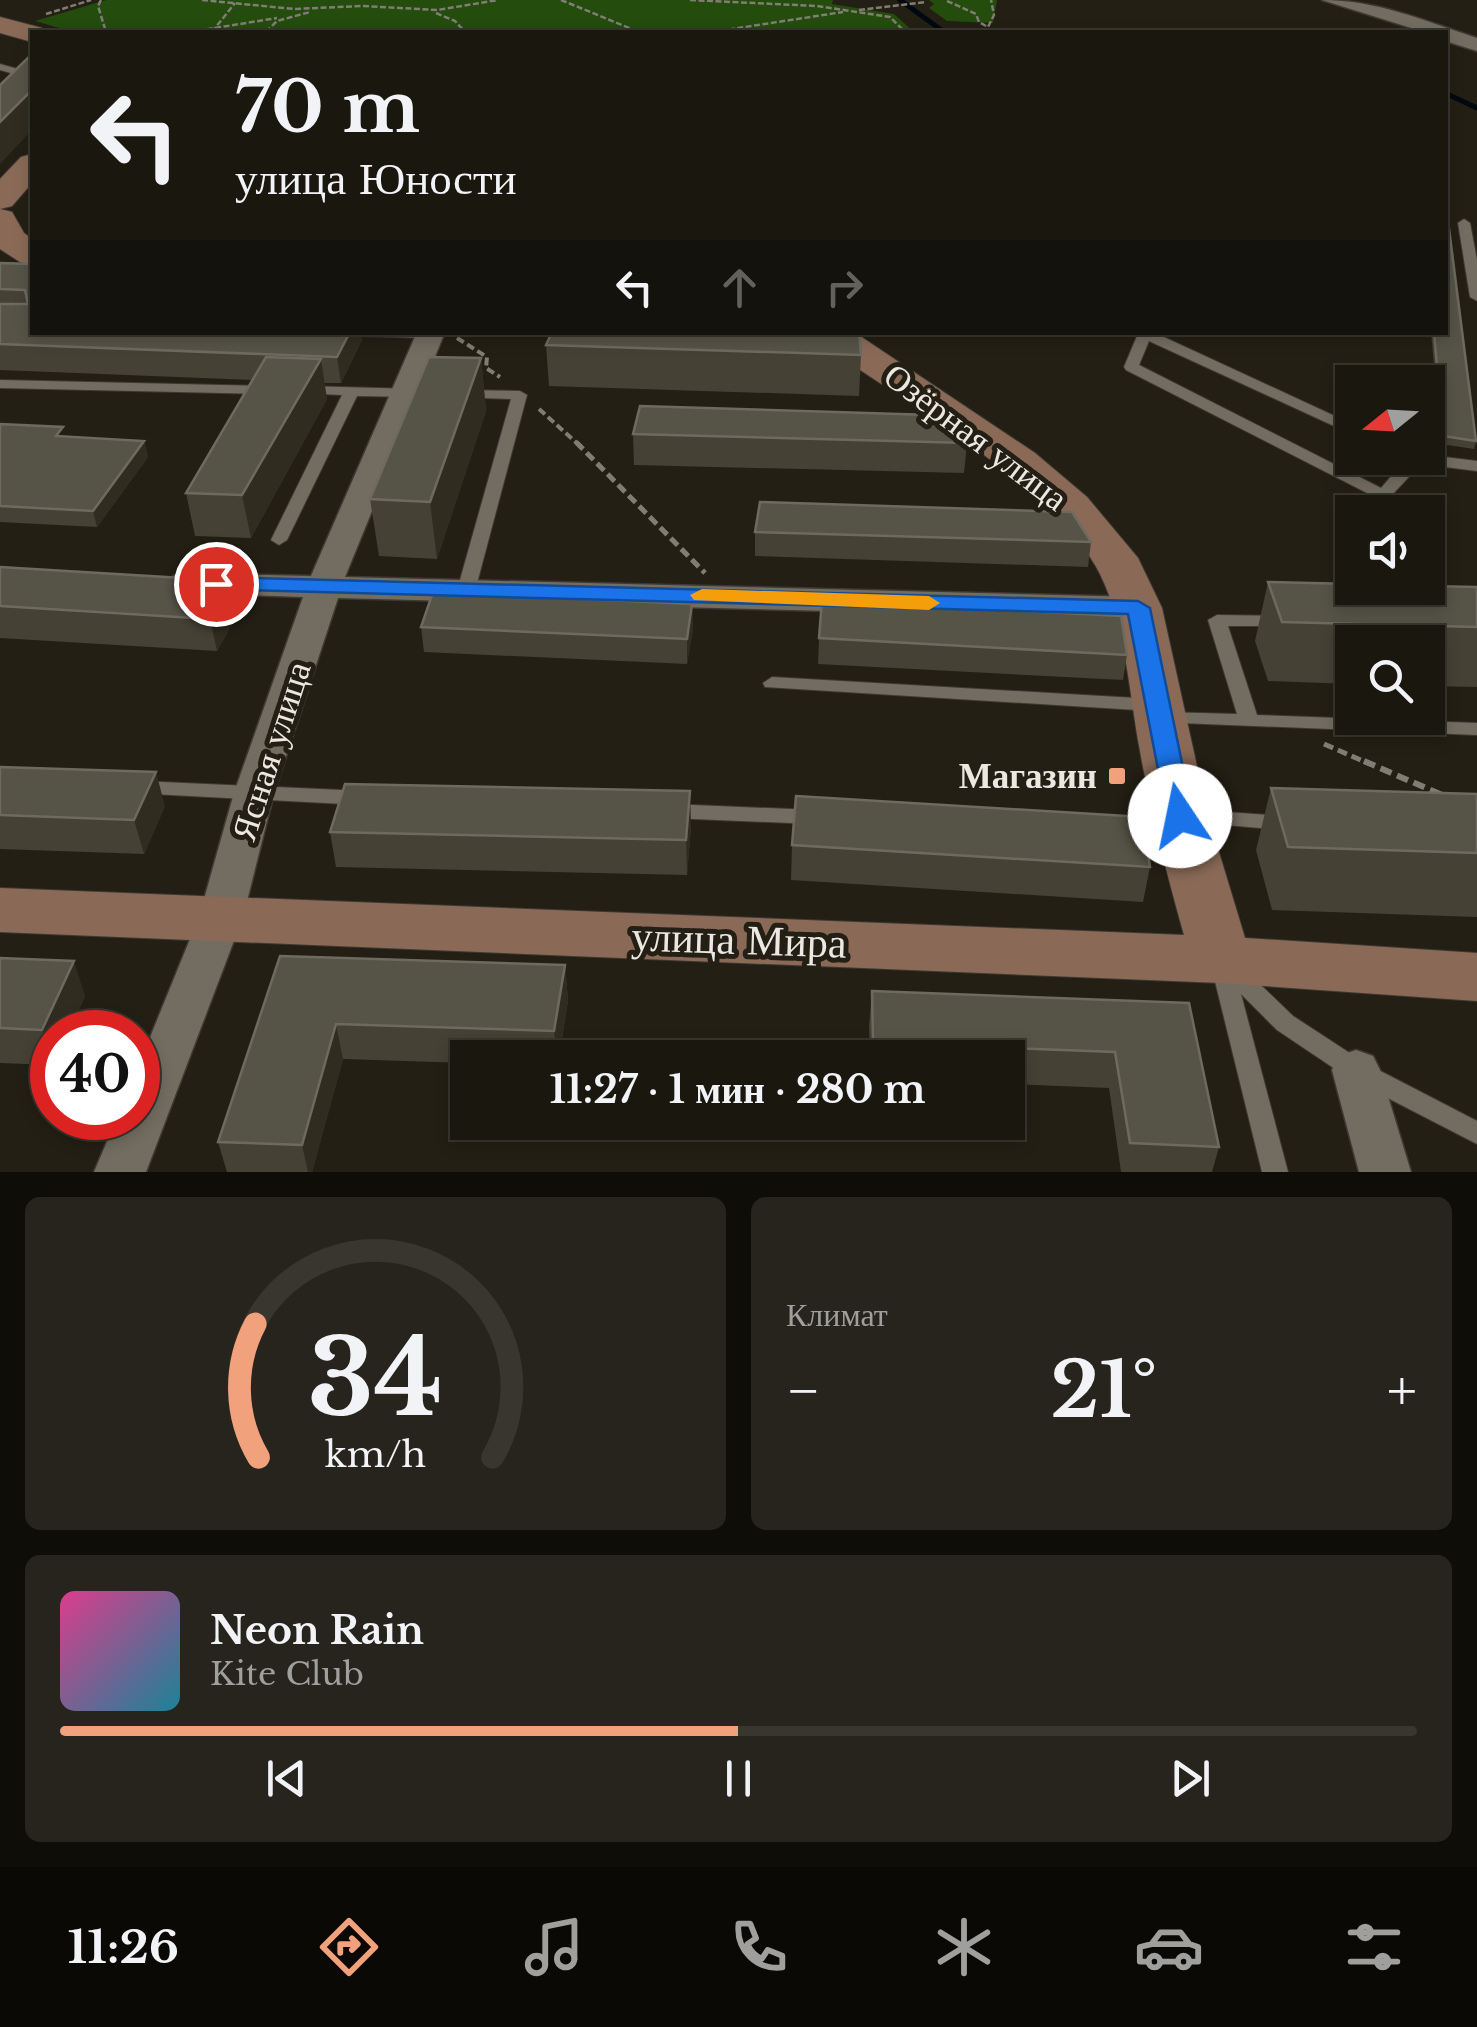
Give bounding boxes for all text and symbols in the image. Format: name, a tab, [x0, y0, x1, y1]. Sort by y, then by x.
text: 70 m	[235, 64, 420, 151]
icon: left	[70, 70, 200, 200]
text: улица Юности	[235, 150, 517, 206]
icon: left	[607, 260, 662, 315]
icon: ahead	[712, 260, 767, 315]
icon: right	[817, 260, 872, 315]
street label: Озёрная улица	[876, 354, 1077, 520]
north arrow	[1335, 365, 1445, 475]
map controls	[1335, 365, 1445, 735]
button: sound	[1335, 495, 1445, 605]
pin	[174, 542, 259, 627]
icon: arrive	[189, 557, 244, 612]
button: search	[1335, 625, 1445, 735]
street label: Ясная улица	[221, 655, 320, 846]
place label: Магазин	[959, 754, 1097, 797]
position arrow	[1128, 764, 1232, 868]
marker: Магазин	[1106, 765, 1128, 787]
street label: улица Мира	[631, 909, 848, 969]
speed limit sign: 40	[30, 1010, 160, 1140]
text: 11:27 · 1 мин · 280 m	[549, 1066, 926, 1113]
text: Климат	[786, 1295, 888, 1335]
text: 34	[308, 1314, 443, 1443]
text: 21°	[1051, 1344, 1157, 1437]
text: −	[786, 1357, 821, 1425]
text: +	[1387, 1357, 1417, 1425]
text: km/h	[325, 1432, 426, 1477]
text: Neon Rain	[210, 1607, 424, 1654]
text: Kite Club	[210, 1654, 364, 1694]
icon: previous	[259, 1751, 314, 1806]
icon: pause	[711, 1751, 766, 1806]
icon: next	[1163, 1751, 1218, 1806]
icon: directions	[314, 1912, 384, 1982]
icon: music	[519, 1912, 589, 1982]
icon: phone	[724, 1912, 794, 1982]
icon: climate	[929, 1912, 999, 1982]
icon: car	[1134, 1912, 1204, 1982]
icon: filters	[1339, 1912, 1409, 1982]
text: 11:26	[68, 1919, 179, 1975]

